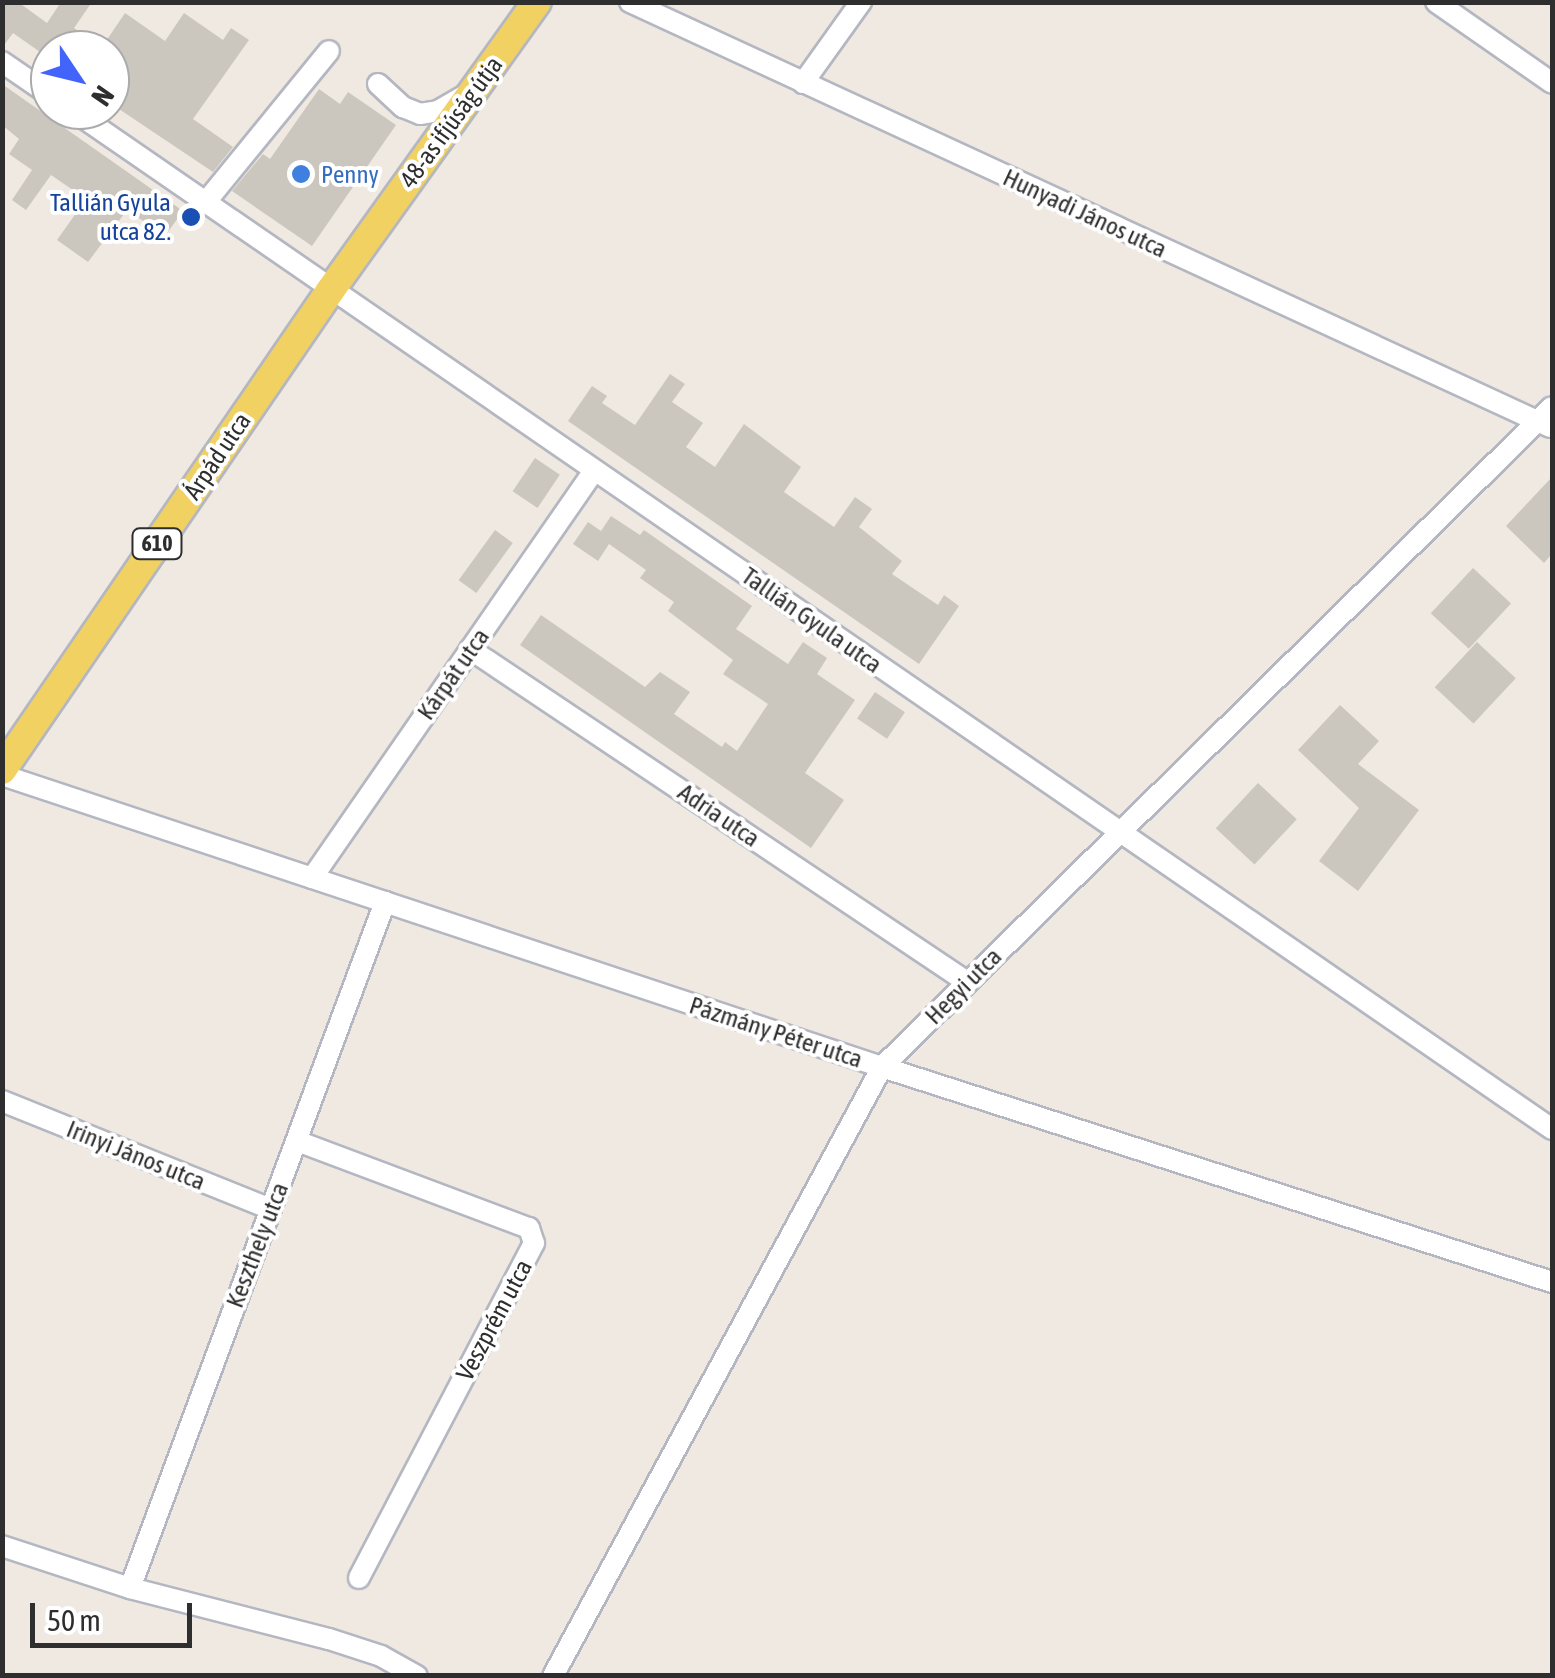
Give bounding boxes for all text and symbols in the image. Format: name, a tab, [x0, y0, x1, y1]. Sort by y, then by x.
north arrow	[30, 30, 130, 130]
street label: 48-as ifjúság útja	[393, 50, 509, 194]
text: N	[85, 80, 121, 112]
place label: Penny	[321, 159, 379, 189]
street label: Hunyadi János utca	[998, 162, 1172, 264]
marker: Penny	[290, 163, 312, 185]
place label: Tallián Gyula utca 82.	[50, 188, 171, 247]
marker: Tallián Gyula utca 82.	[180, 206, 202, 228]
street label: Árpád utca	[177, 407, 257, 505]
road number: 610	[130, 527, 184, 561]
street label: Tallián Gyula utca	[736, 561, 888, 679]
street label: Kárpát utca	[411, 622, 495, 726]
street label: Adria utca	[672, 777, 766, 853]
street label: Hegyi utca	[918, 941, 1008, 1031]
street label: Pázmány Péter utca	[686, 990, 866, 1074]
street label: Irinyi János utca	[62, 1114, 210, 1196]
street label: Keszthely utca	[219, 1178, 295, 1312]
street label: Veszprém utca	[450, 1254, 538, 1386]
scale bar	[35, 1583, 198, 1645]
text: 50 m	[47, 1603, 101, 1637]

